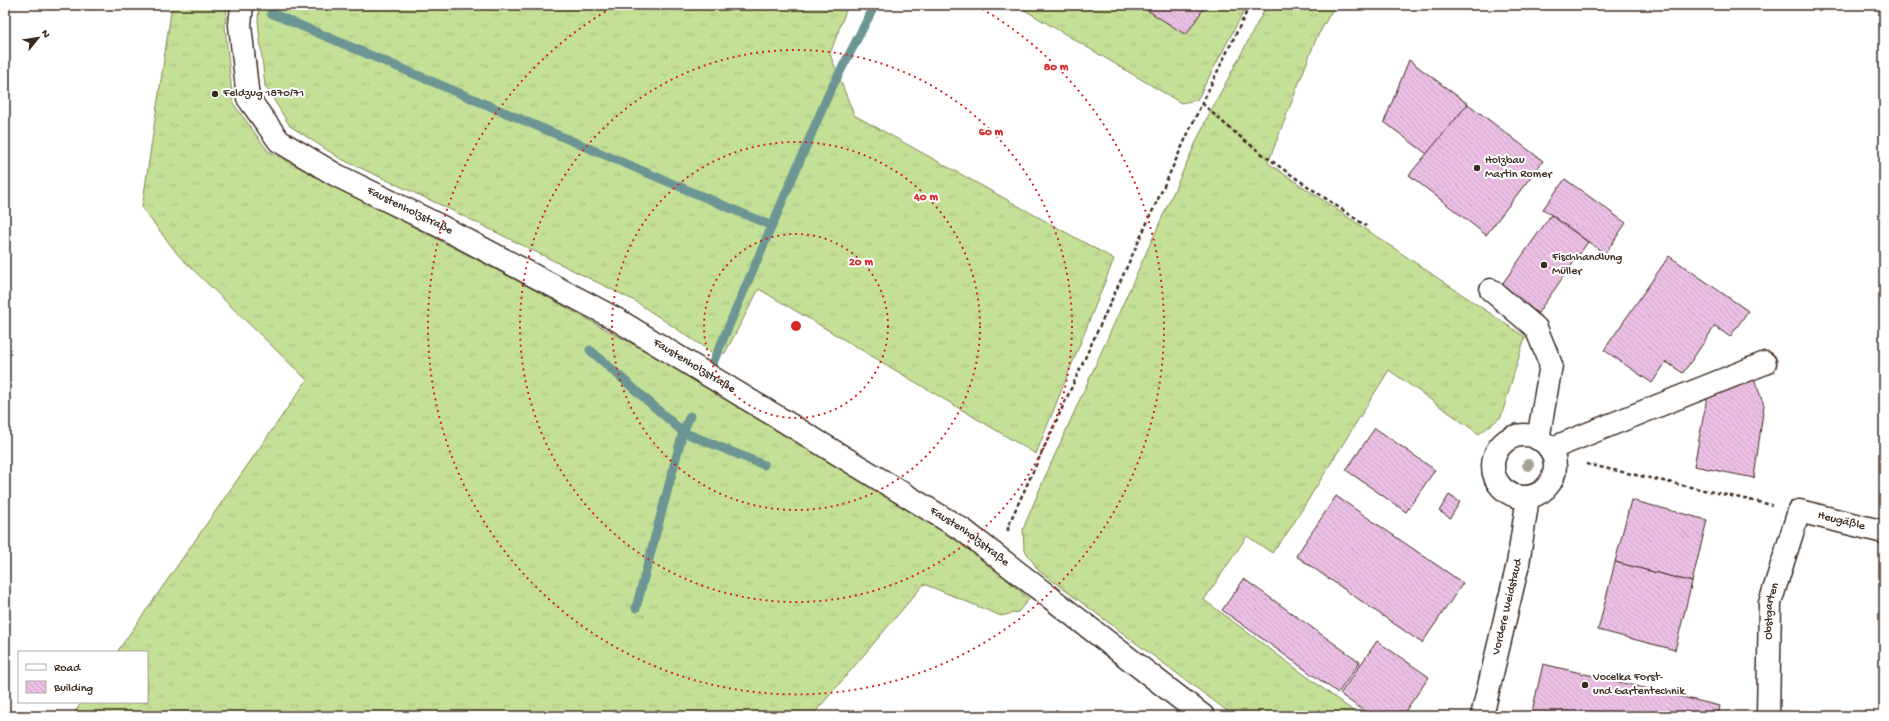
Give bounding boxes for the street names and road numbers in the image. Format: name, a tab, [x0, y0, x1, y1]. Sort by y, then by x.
street label: Faustenholzstraße	[363, 184, 456, 239]
street label: Faustenholzstraße	[649, 335, 738, 397]
street label: Faustenholzstraße	[926, 504, 1012, 570]
street label: Heugäßle	[1816, 509, 1867, 534]
street label: Vordere Weidstaud	[1489, 557, 1526, 657]
street label: Obstgarten	[1762, 581, 1783, 640]

